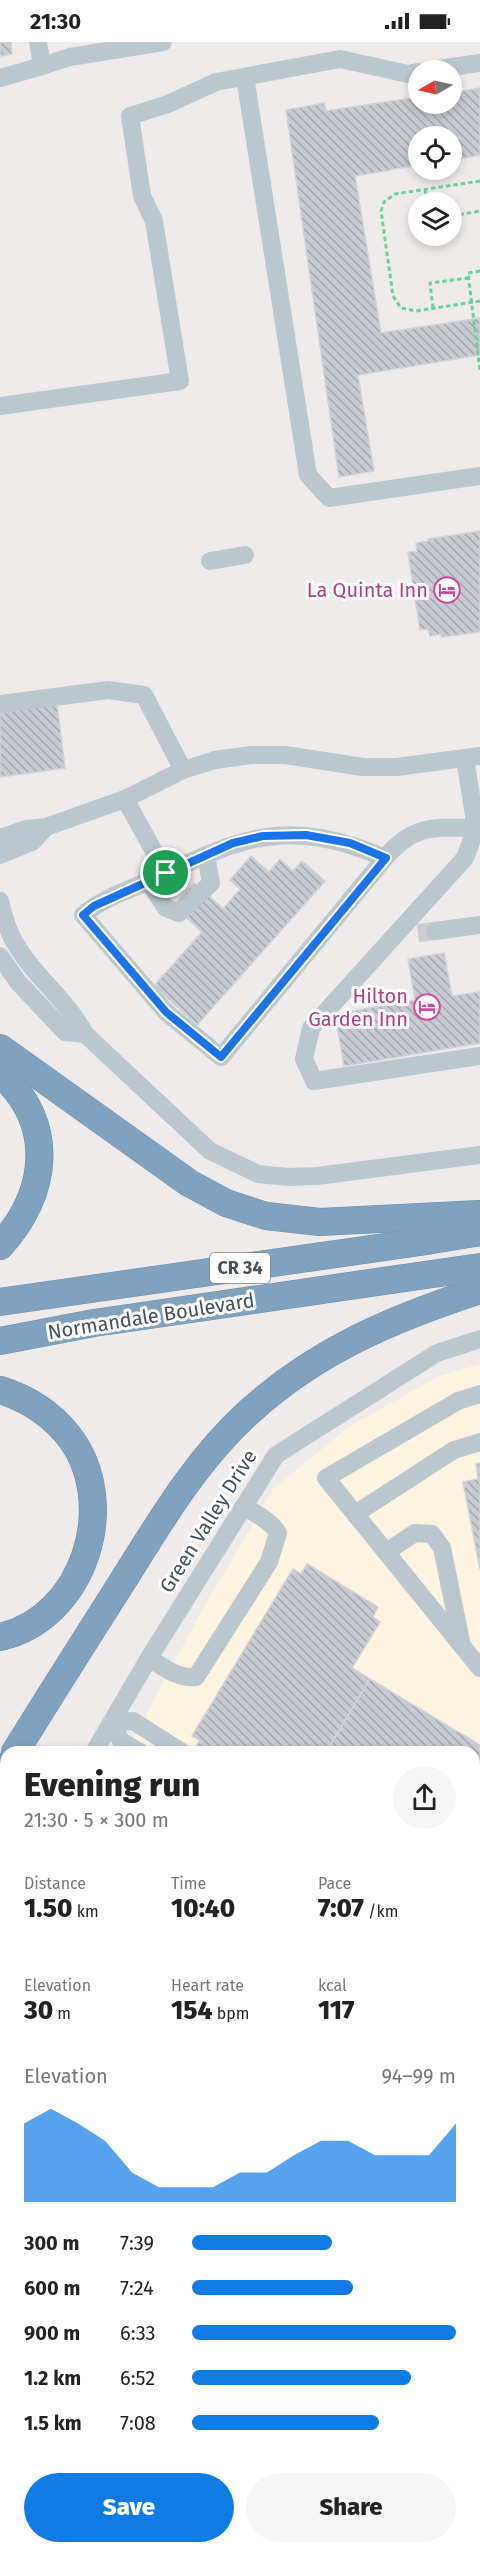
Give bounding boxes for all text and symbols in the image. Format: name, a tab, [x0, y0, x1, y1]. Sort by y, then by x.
text: 21:30	[30, 8, 81, 35]
north arrow	[408, 60, 462, 114]
map controls	[408, 60, 462, 246]
button: locate	[408, 126, 462, 180]
button: layers	[408, 192, 462, 246]
hotel icon: La Quinta Inn	[432, 575, 462, 605]
place label: La Quinta Inn	[307, 578, 428, 602]
pin	[140, 847, 191, 898]
icon: arrive	[149, 856, 182, 889]
place label: Hilton Garden Inn	[308, 984, 408, 1031]
hotel icon: Hilton Garden Inn	[412, 992, 442, 1022]
road number: CR 34	[210, 1253, 270, 1283]
street label: Normandale Boulevard	[46, 1288, 256, 1344]
street label: Green Valley Drive	[154, 1445, 262, 1597]
text: Evening run	[24, 1765, 200, 1805]
button: share	[393, 1766, 456, 1829]
text: 21:30 · 5 × 300 m	[24, 1808, 169, 1832]
text: Distance	[24, 1874, 86, 1893]
text: Time	[171, 1874, 206, 1893]
text: Pace	[318, 1874, 351, 1893]
text: 1.50	[24, 1893, 72, 1924]
text: 10:40	[171, 1893, 235, 1924]
text: 7:07	[318, 1893, 364, 1924]
text: km	[72, 1902, 99, 1921]
text: /km	[364, 1902, 398, 1921]
text: Elevation	[24, 1976, 91, 1995]
text: Heart rate	[171, 1976, 244, 1995]
text: kcal	[318, 1976, 347, 1995]
text: 30	[24, 1995, 53, 2026]
text: 154	[171, 1995, 212, 2026]
text: 117	[318, 1995, 354, 2026]
text: m	[53, 2004, 71, 2023]
text: bpm	[212, 2004, 249, 2023]
text: Elevation	[24, 2064, 108, 2088]
text: 94–99 m	[381, 2064, 456, 2088]
text: 300 m	[24, 2231, 79, 2255]
text: 7:39	[120, 2231, 154, 2255]
text: 600 m	[24, 2276, 80, 2300]
text: 7:24	[120, 2276, 154, 2300]
text: 900 m	[24, 2321, 80, 2345]
text: 6:33	[120, 2321, 156, 2345]
text: 1.2 km	[24, 2366, 81, 2390]
text: 6:52	[120, 2366, 155, 2390]
text: 1.5 km	[24, 2411, 82, 2435]
text: 7:08	[120, 2411, 156, 2435]
button: Save	[24, 2473, 234, 2542]
button: Share	[246, 2473, 456, 2542]

